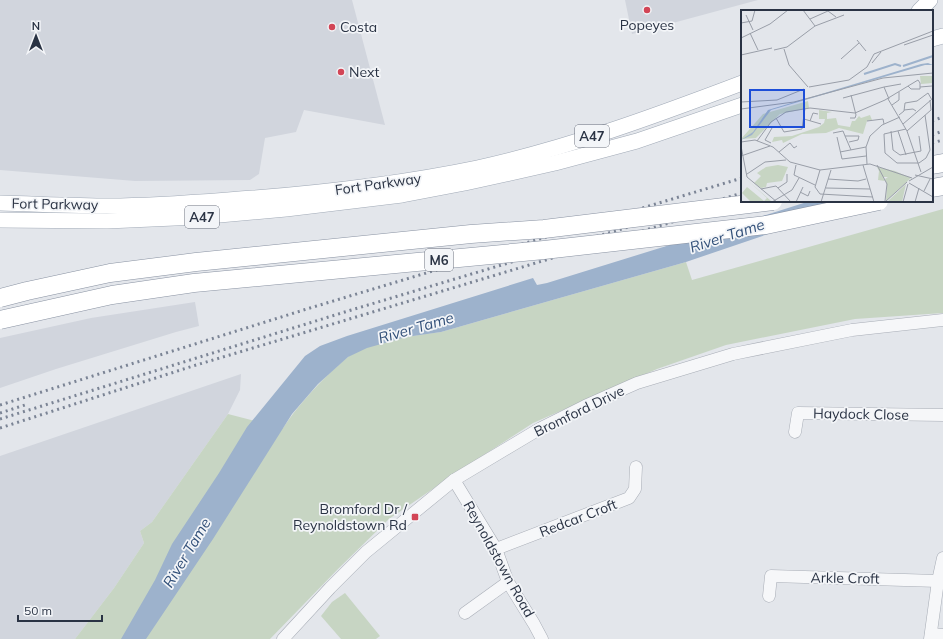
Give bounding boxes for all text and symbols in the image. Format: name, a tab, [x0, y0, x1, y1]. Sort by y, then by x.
marker: Popeyes	[642, 5, 652, 15]
inset map	[741, 10, 933, 202]
north arrow	[16, 16, 56, 56]
place label: Popeyes	[620, 16, 674, 34]
place label: Costa	[340, 18, 377, 36]
text: N	[32, 19, 40, 33]
marker: Costa	[327, 22, 337, 32]
place label: Next	[349, 63, 380, 81]
marker: Next	[336, 67, 346, 77]
road number: A47	[575, 125, 609, 147]
street label: Fort Parkway	[334, 169, 423, 199]
street label: Fort Parkway	[12, 194, 99, 214]
road number: A47	[185, 206, 219, 228]
water label: River Tame	[687, 215, 767, 257]
road number: M6	[425, 249, 453, 271]
water label: River Tame	[376, 308, 456, 347]
street label: Bromford Drive	[531, 381, 627, 441]
street label: Haydock Close	[813, 404, 909, 424]
street label: Redcar Croft	[537, 495, 619, 541]
street label: Reynoldstown Road	[460, 498, 538, 620]
place label: Bromford Dr / Reynoldstown Rd	[293, 500, 408, 534]
marker: Bromford Dr / Reynoldstown Rd	[410, 512, 420, 522]
water label: River Tame	[158, 515, 215, 591]
street label: Arkle Croft	[810, 568, 880, 588]
scale bar	[18, 597, 102, 623]
text: 50 m	[24, 603, 52, 618]

